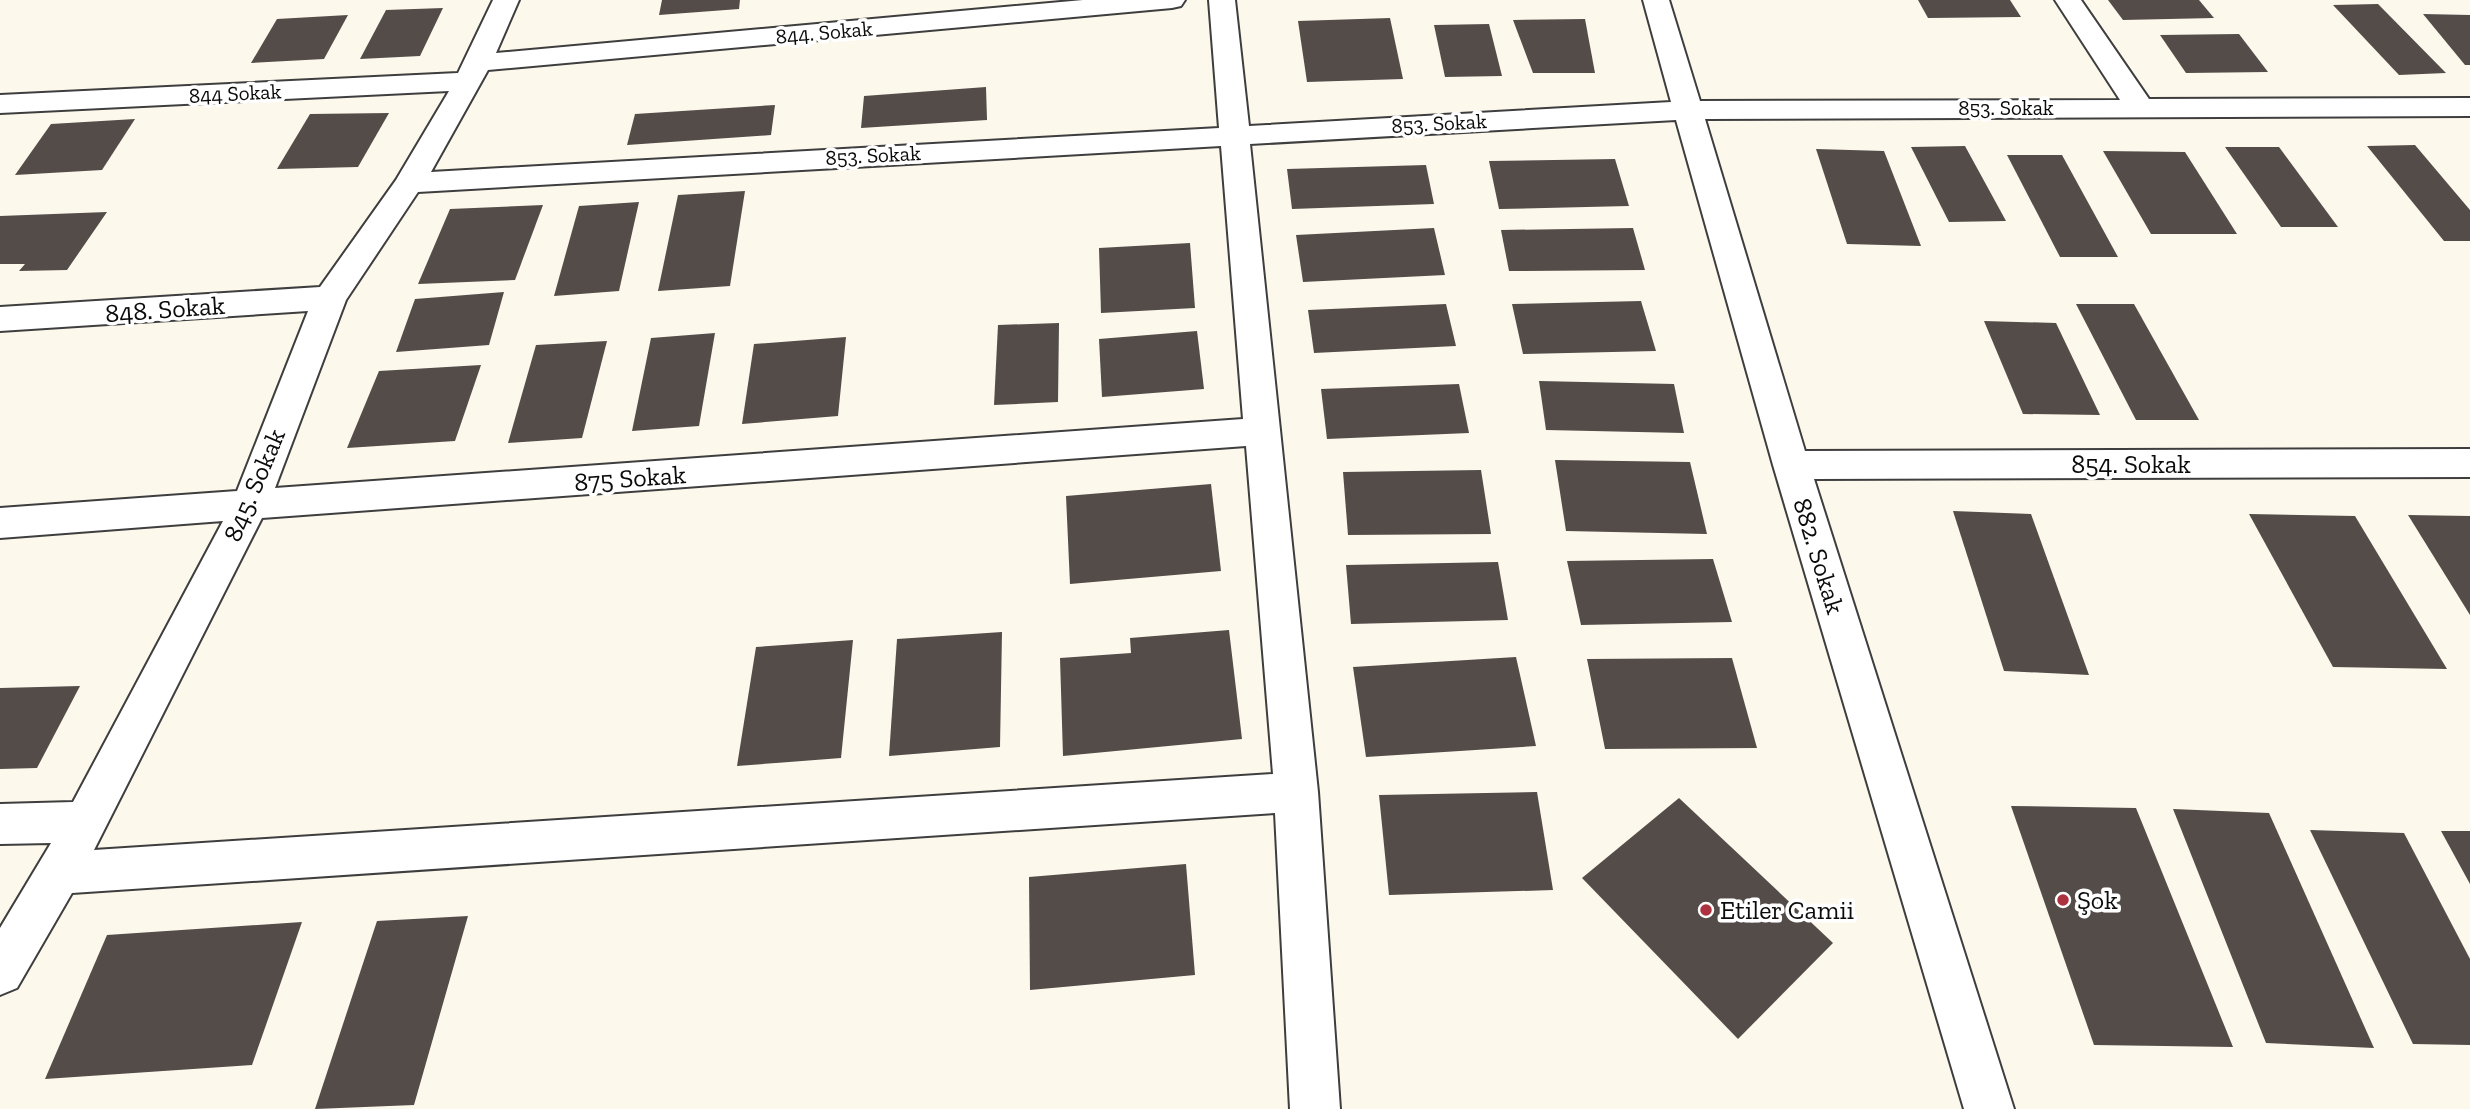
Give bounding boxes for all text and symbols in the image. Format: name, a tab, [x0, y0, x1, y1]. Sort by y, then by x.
street label: 844. Sokak	[775, 15, 874, 49]
street label: 844 Sokak	[188, 78, 282, 108]
street label: 853. Sokak	[1958, 95, 2054, 120]
street label: 853. Sokak	[1391, 108, 1487, 138]
street label: 853. Sokak	[825, 140, 921, 170]
street label: 848. Sokak	[104, 289, 226, 329]
street label: 845. Sokak	[216, 423, 292, 546]
street label: 854. Sokak	[2071, 448, 2191, 480]
street label: 875 Sokak	[573, 458, 688, 498]
street label: 882. Sokak	[1786, 494, 1852, 618]
place label: Şok	[2077, 884, 2118, 916]
marker: Şok	[2055, 892, 2071, 908]
place label: Etiler Camii	[1720, 894, 1854, 926]
marker: Etiler Camii	[1698, 902, 1714, 918]

